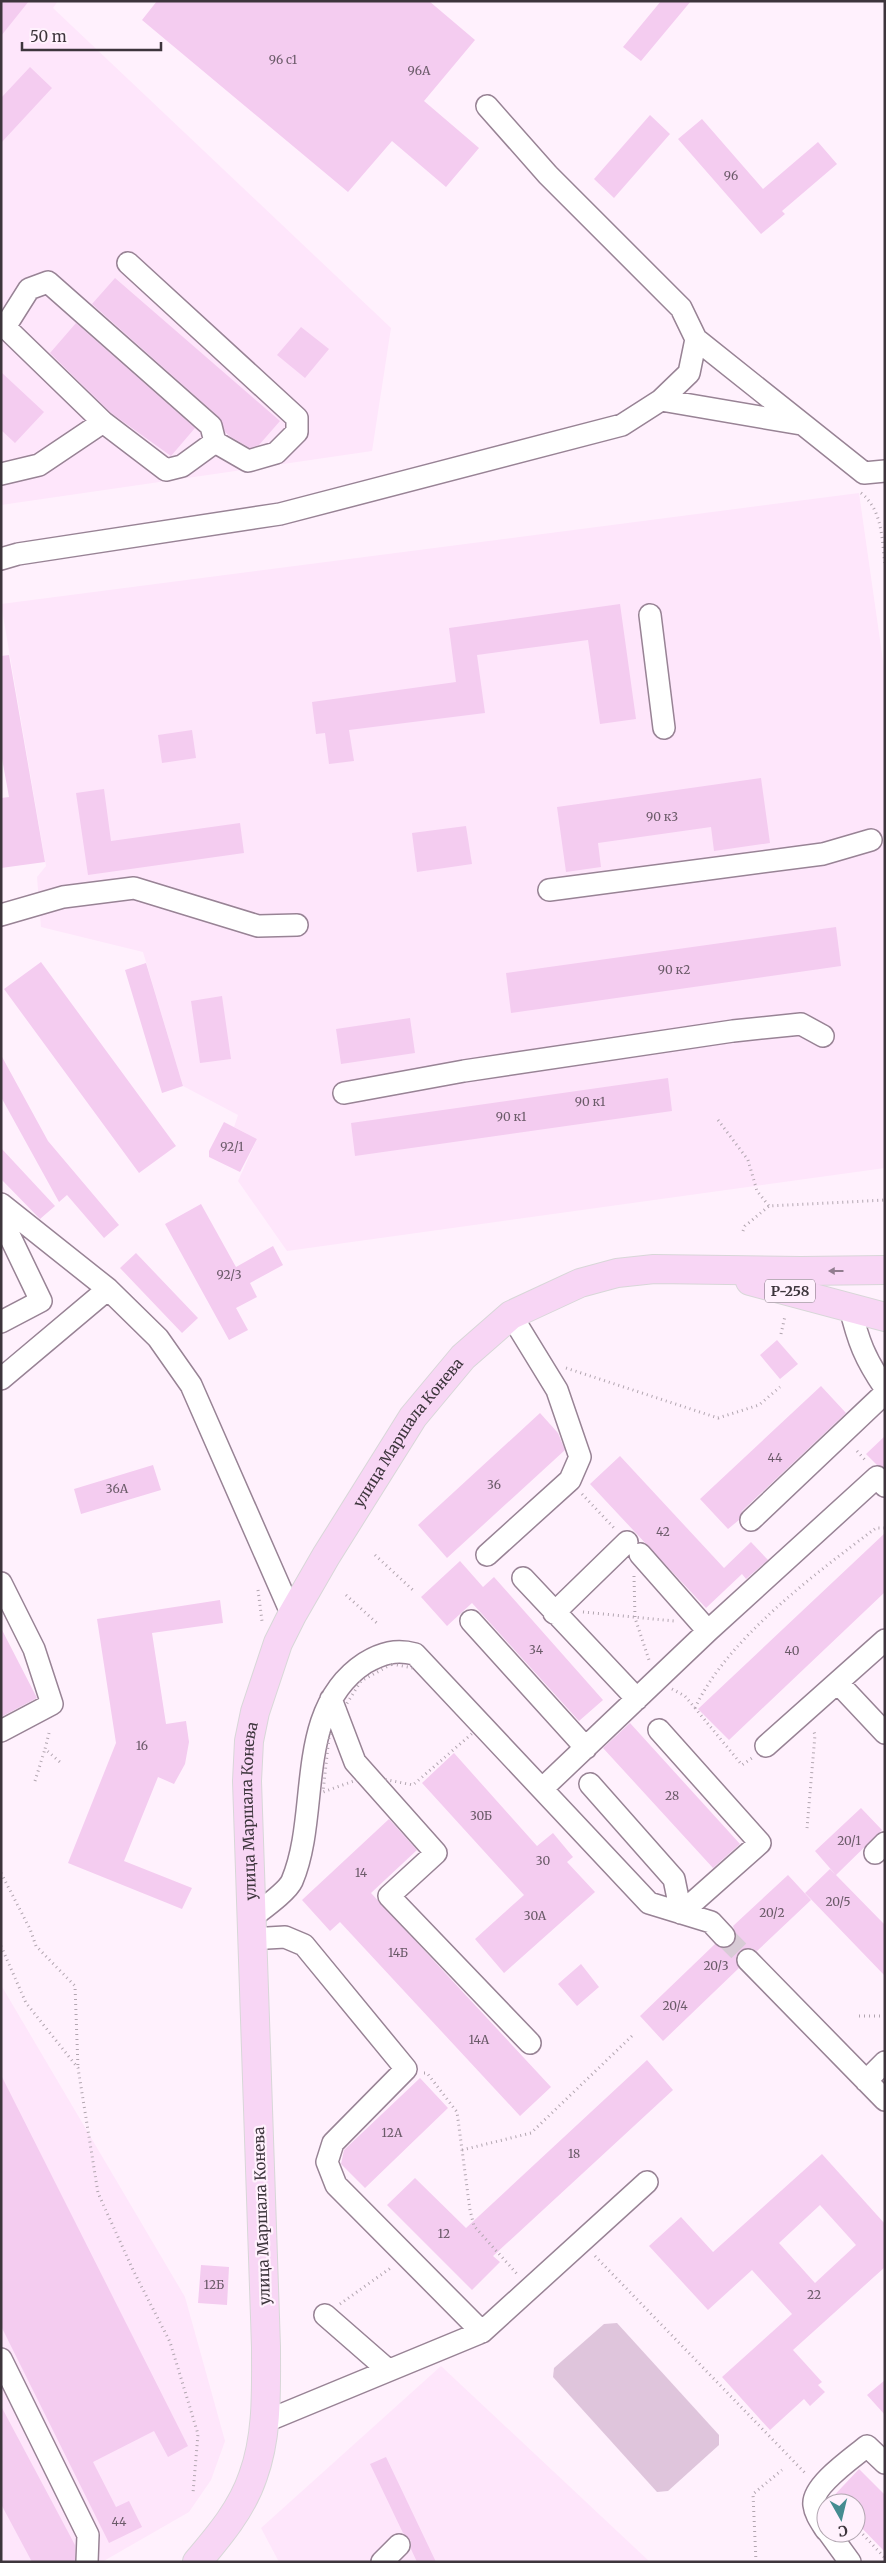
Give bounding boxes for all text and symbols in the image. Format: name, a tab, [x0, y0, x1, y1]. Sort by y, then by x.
scale bar	[22, 20, 161, 52]
text: 50 m	[30, 27, 67, 46]
house number: 96 с1	[269, 52, 298, 67]
house number: 96А	[408, 63, 431, 78]
house number: 96	[724, 168, 738, 183]
house number: 90 к3	[646, 809, 678, 824]
house number: 90 к2	[658, 962, 690, 977]
house number: 90 к1	[575, 1094, 606, 1109]
house number: 90 к1	[496, 1109, 527, 1124]
house number: 92/1	[220, 1139, 244, 1154]
house number: 92/3	[216, 1267, 242, 1282]
one-way arrow	[828, 1267, 844, 1275]
road number: Р-258	[765, 1280, 815, 1302]
street label: улица Маршала Конева	[349, 1354, 467, 1511]
house number: 44	[768, 1450, 783, 1465]
house number: 36	[487, 1477, 501, 1492]
house number: 36А	[106, 1481, 129, 1496]
house number: 42	[656, 1524, 670, 1539]
house number: 34	[529, 1642, 544, 1657]
house number: 40	[785, 1643, 800, 1658]
street label: улица Маршала Конева	[237, 1720, 262, 1901]
house number: 16	[136, 1738, 148, 1753]
house number: 28	[665, 1788, 679, 1803]
house number: 30Б	[470, 1808, 492, 1823]
house number: 20/1	[837, 1833, 861, 1848]
house number: 30	[536, 1853, 550, 1868]
house number: 14	[355, 1865, 368, 1880]
house number: 20/5	[825, 1894, 851, 1909]
house number: 20/2	[759, 1905, 785, 1920]
house number: 30А	[524, 1908, 547, 1923]
house number: 14Б	[388, 1945, 408, 1960]
house number: 20/3	[703, 1958, 729, 1973]
house number: 20/4	[662, 1998, 688, 2013]
house number: 14А	[469, 2032, 490, 2047]
house number: 12А	[382, 2125, 403, 2140]
street label: улица Маршала Конева	[249, 2126, 274, 2306]
house number: 18	[568, 2146, 580, 2161]
house number: 12	[438, 2226, 450, 2241]
house number: 12Б	[204, 2277, 224, 2292]
house number: 22	[807, 2287, 821, 2302]
north arrow	[816, 2493, 866, 2543]
house number: 44	[112, 2514, 127, 2529]
text: С	[837, 2521, 849, 2540]

